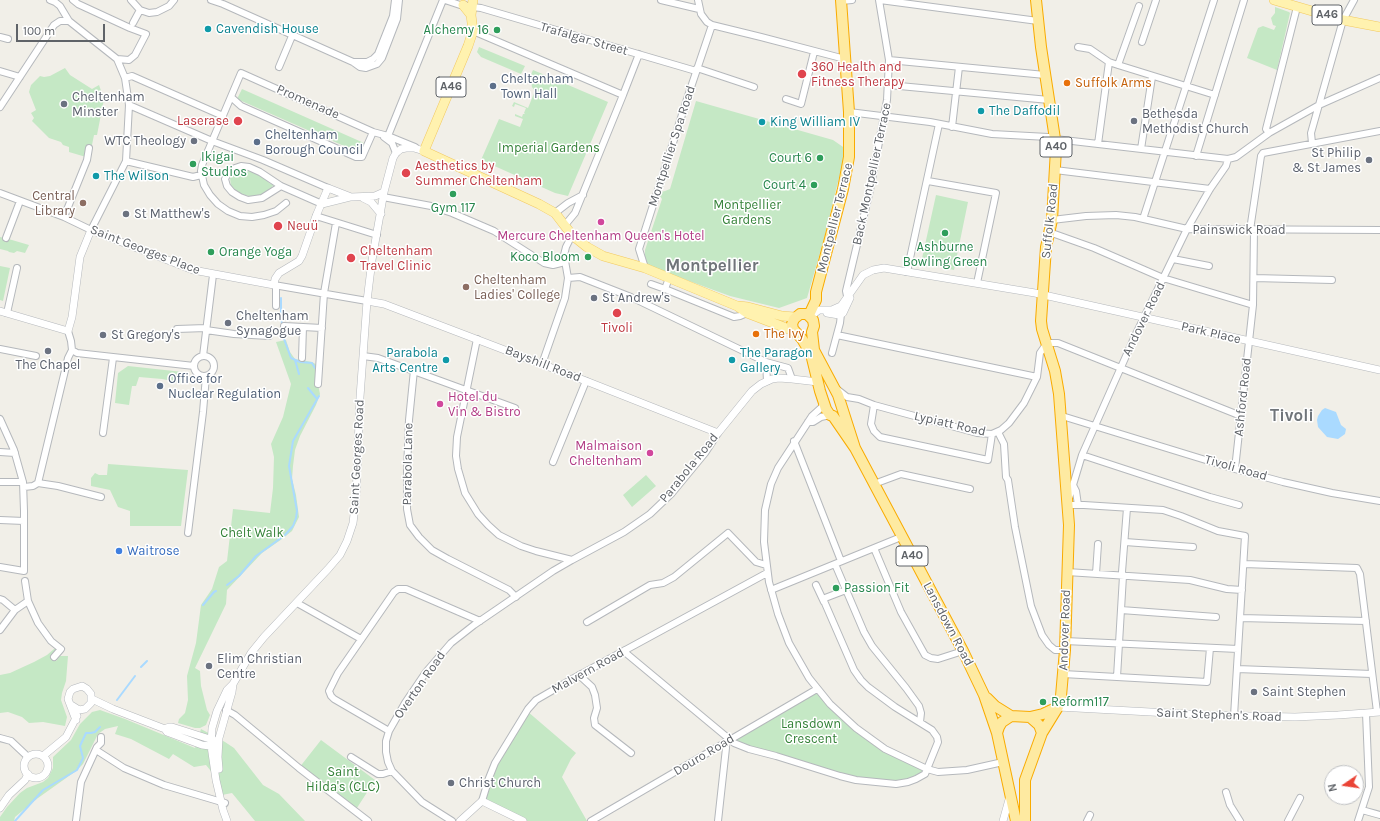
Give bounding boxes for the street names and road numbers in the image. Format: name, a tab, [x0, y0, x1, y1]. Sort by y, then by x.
road number: A46	[1312, 5, 1342, 25]
street label: Trafalgar Street	[538, 19, 630, 59]
road number: A46	[436, 77, 466, 97]
street label: Promenade	[274, 81, 342, 123]
street label: Montpellier Spa Road	[645, 83, 699, 209]
street label: Back Montpellier Terrace	[849, 101, 895, 247]
road number: A40	[1040, 137, 1072, 157]
street label: Montpellier Terrace	[814, 161, 856, 275]
street label: Suffolk Road	[1038, 183, 1062, 259]
street label: Saint Georges Place	[88, 222, 202, 278]
street label: Painswick Road	[1192, 222, 1286, 238]
street label: Andover Road	[1119, 279, 1169, 359]
street label: Park Place	[1180, 319, 1242, 347]
street label: Bayshill Road	[503, 342, 583, 386]
street label: Ashford Road	[1231, 357, 1255, 437]
street label: Saint Georges Road	[346, 399, 368, 515]
street label: Lypiatt Road	[913, 408, 987, 440]
street label: Parabola Lane	[399, 423, 417, 505]
street label: Parabola Road	[656, 430, 722, 506]
street label: Tivoli Road	[1203, 452, 1269, 484]
road number: A40	[896, 546, 928, 566]
street label: Lansdown Road	[919, 579, 977, 669]
street label: Andover Road	[1056, 589, 1074, 671]
street label: Malvern Road	[549, 645, 627, 697]
street label: Overton Road	[391, 648, 449, 722]
street label: Saint Stephen's Road	[1156, 705, 1282, 725]
street label: Douro Road	[671, 731, 737, 779]

